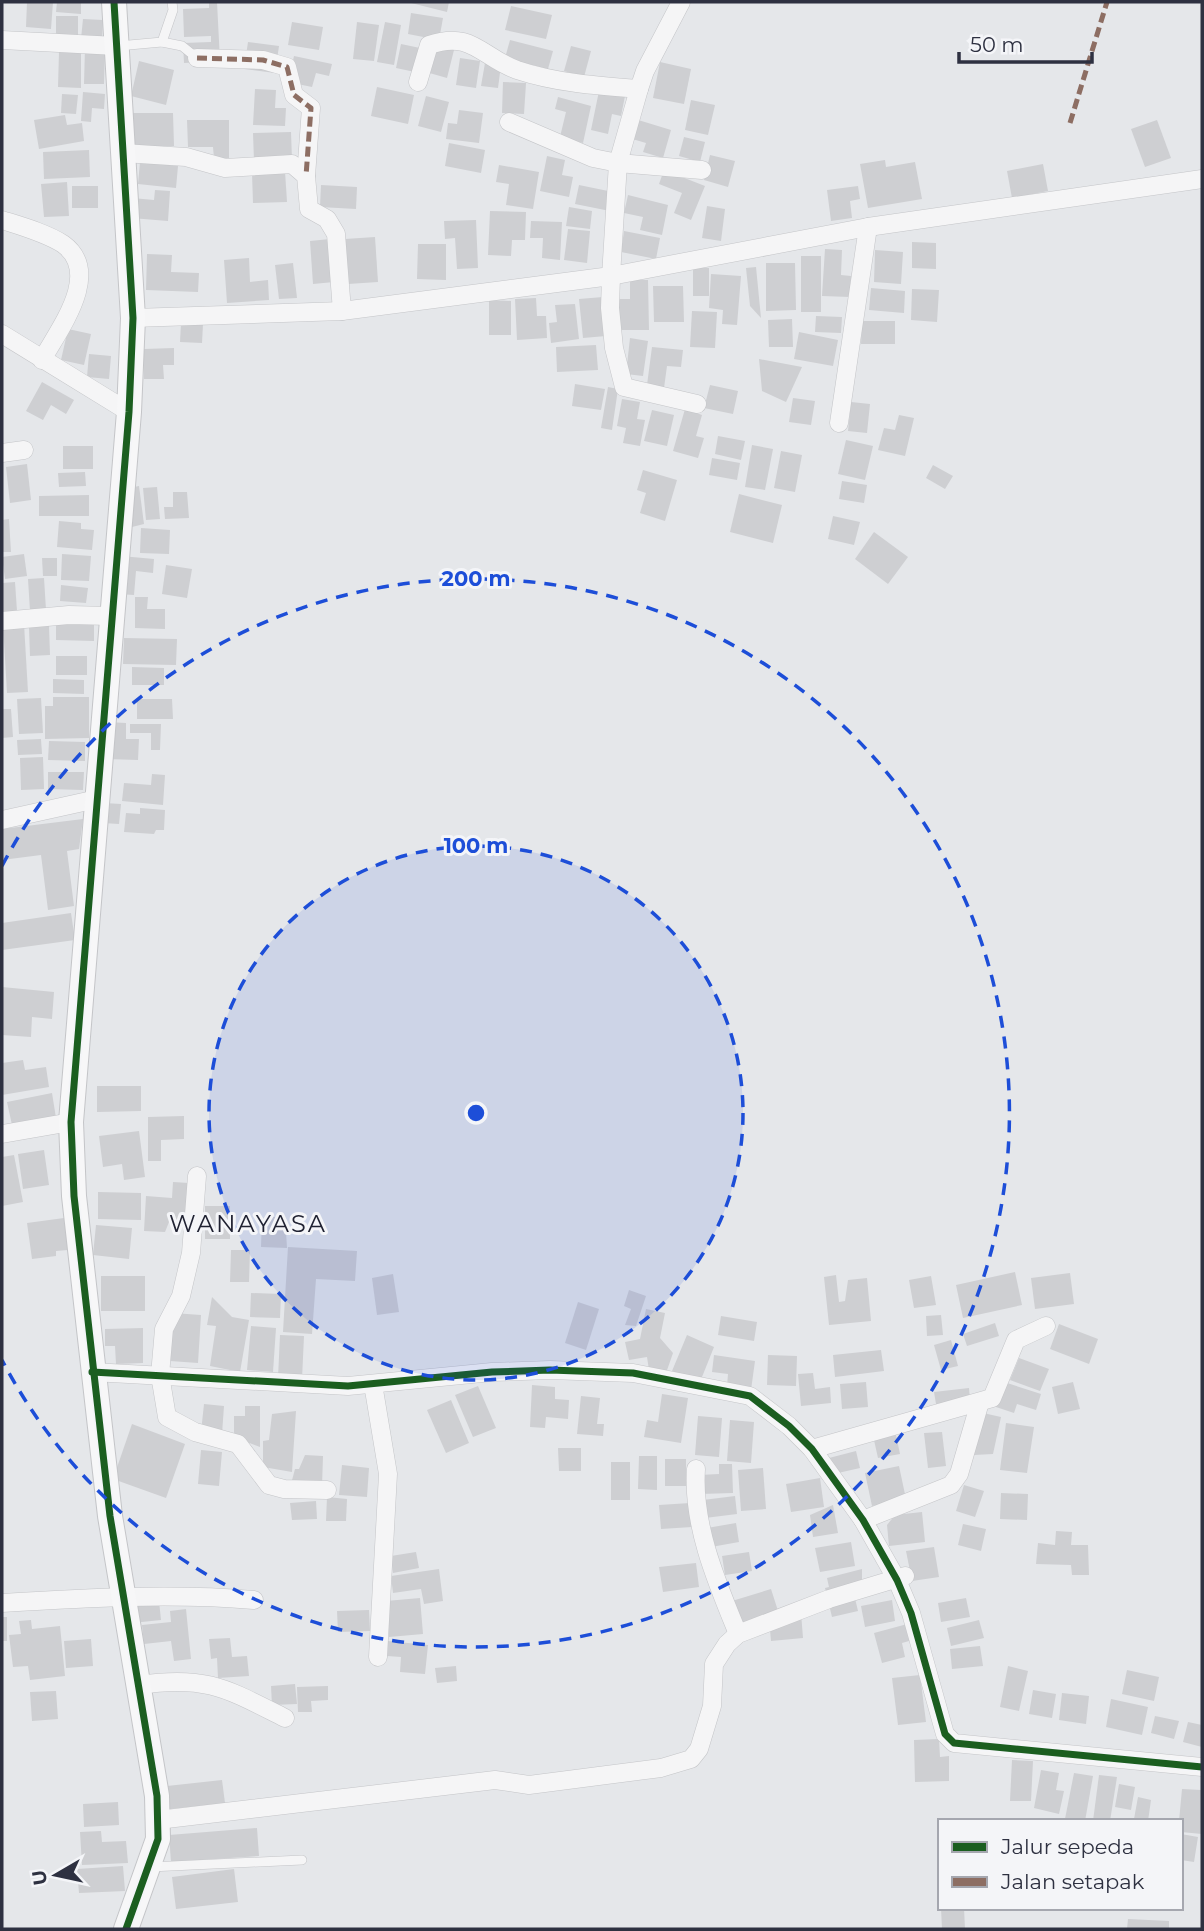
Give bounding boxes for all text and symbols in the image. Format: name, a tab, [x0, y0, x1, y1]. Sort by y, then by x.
scale bar	[959, 21, 1092, 65]
text: 50 m	[970, 32, 1024, 57]
text: 200 m	[442, 566, 510, 591]
text: 100 m	[444, 833, 508, 858]
centre of rings	[464, 1101, 488, 1125]
district label: WANAYASA	[169, 1209, 327, 1238]
legend	[938, 1819, 1183, 1910]
text: Jalur sepeda	[1000, 1834, 1134, 1859]
north arrow	[21, 1840, 91, 1910]
text: U	[27, 1868, 52, 1887]
text: Jalan setapak	[1000, 1869, 1145, 1894]

